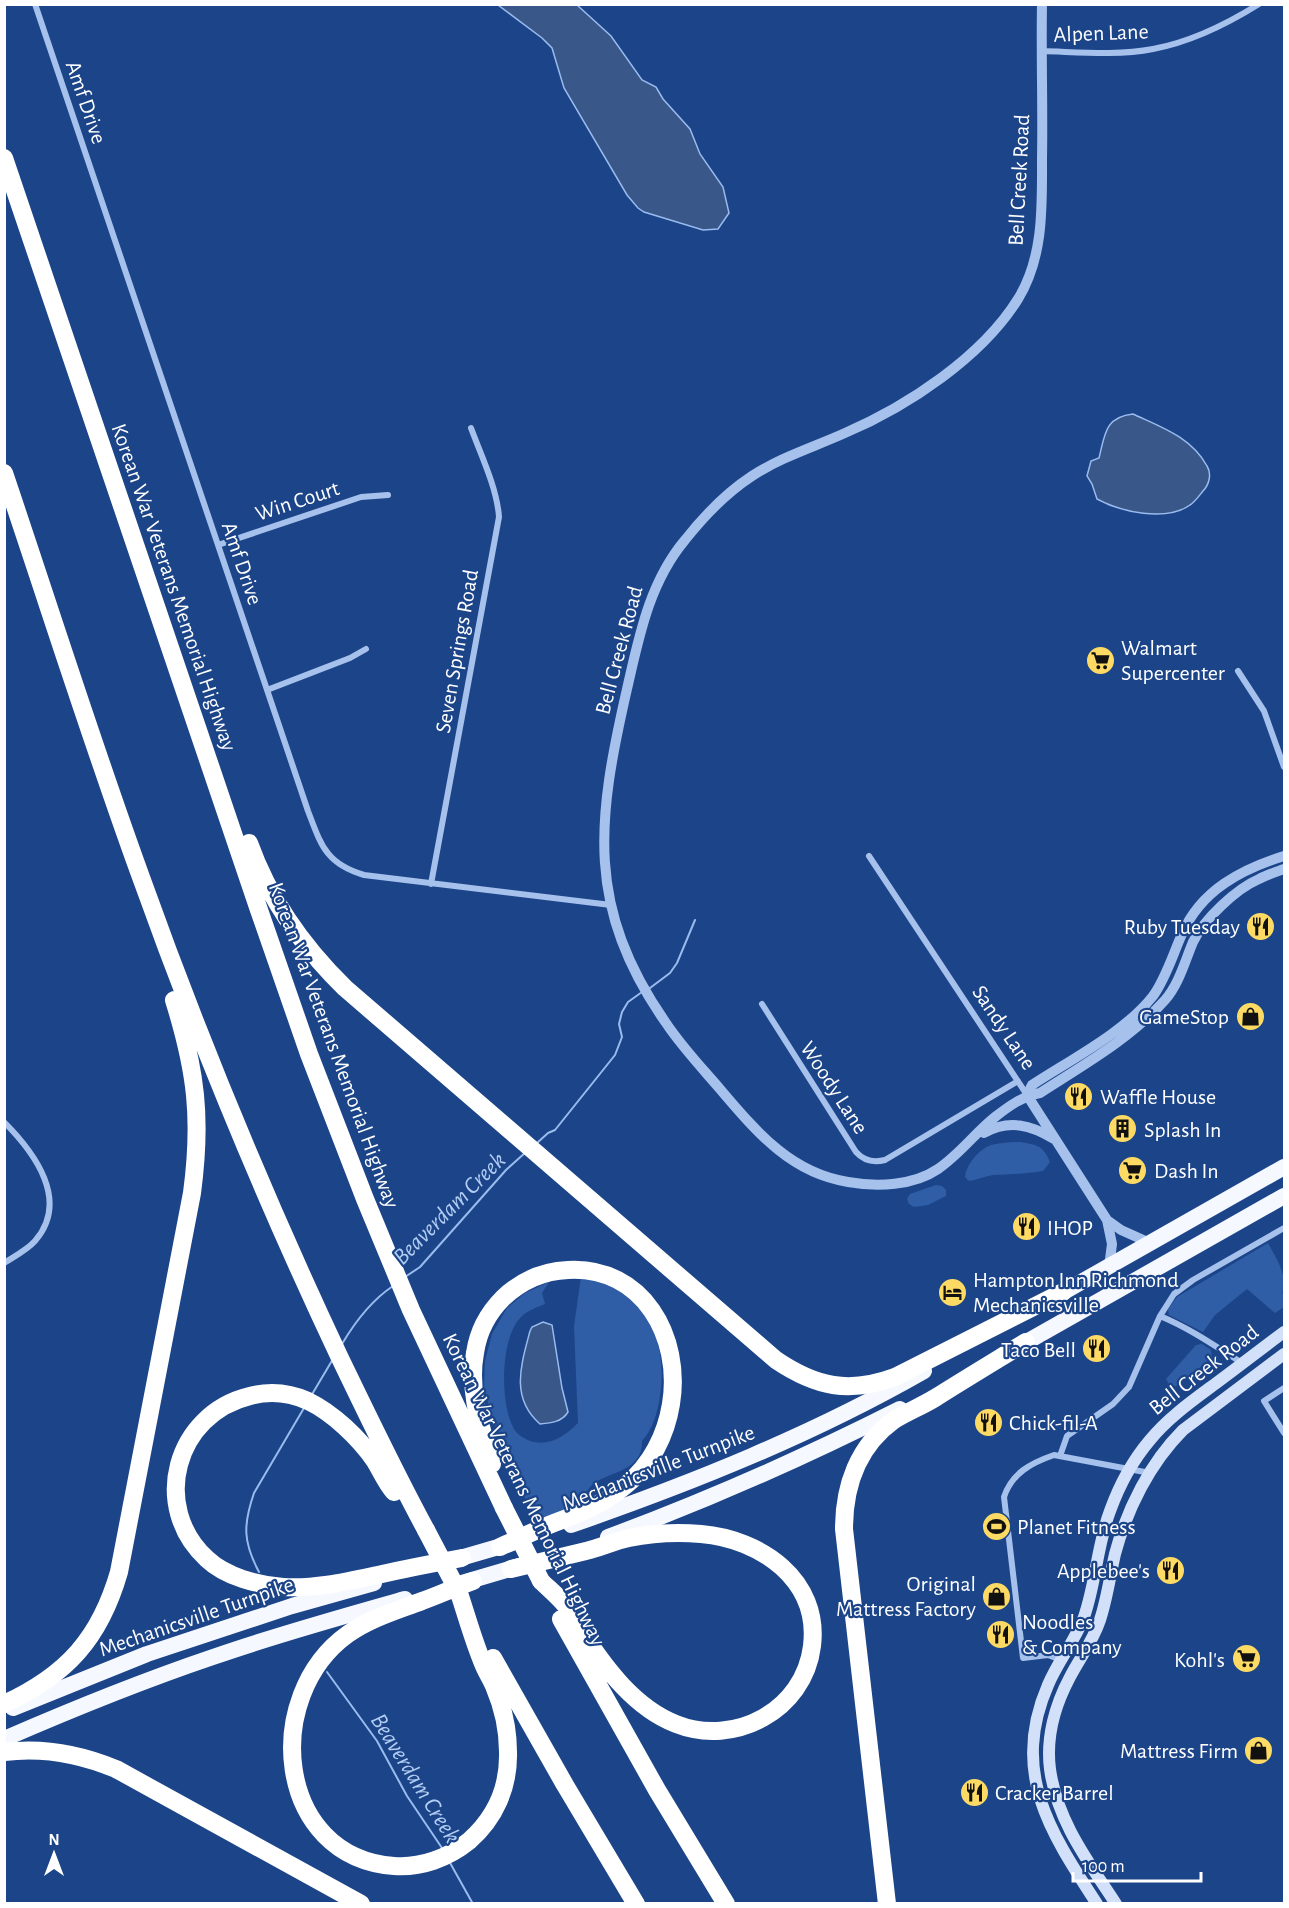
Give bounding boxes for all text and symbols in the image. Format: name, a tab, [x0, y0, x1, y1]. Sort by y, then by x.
street label: Alpen Lane	[1053, 20, 1149, 46]
street label: Amf Drive	[62, 58, 110, 147]
street label: Bell Creek Road	[1005, 114, 1033, 247]
street label: Korean War Veterans Memorial Highway	[108, 421, 241, 754]
street label: Win Court	[253, 477, 342, 525]
street label: Amf Drive	[218, 519, 266, 608]
street label: Seven Springs Road	[432, 568, 482, 735]
street label: Bell Creek Road	[591, 584, 647, 717]
place label: Walmart Supercenter	[1121, 637, 1225, 684]
supermarket icon: Walmart Supercenter	[1084, 644, 1116, 676]
street label: Korean War Veterans Memorial Highway	[265, 880, 404, 1212]
restaurant icon: Ruby Tuesday	[1245, 910, 1277, 942]
place label: Ruby Tuesday	[1124, 916, 1241, 938]
street label: Sandy Lane	[968, 982, 1040, 1074]
shop icon: GameStop	[1234, 1000, 1266, 1032]
place label: GameStop	[1139, 1006, 1229, 1028]
street label: Woody Lane	[796, 1037, 872, 1138]
restaurant icon: Waffle House	[1063, 1080, 1095, 1112]
place label: Waffle House	[1100, 1086, 1216, 1108]
building icon: Splash In	[1107, 1113, 1139, 1145]
place label: Splash In	[1144, 1119, 1221, 1141]
water label: Beaverdam Creek	[389, 1148, 510, 1269]
supermarket icon: Dash In	[1117, 1154, 1149, 1186]
place label: Dash In	[1154, 1160, 1219, 1182]
restaurant icon: IHOP	[1010, 1211, 1042, 1243]
place label: IHOP	[1047, 1217, 1093, 1239]
place label: Hampton Inn Richmond Mechanicsville	[973, 1269, 1179, 1316]
hotel icon: Hampton Inn Richmond Mechanicsville	[936, 1276, 968, 1308]
street label: Bell Creek Road	[1145, 1320, 1262, 1419]
street label: Korean War Veterans Memorial Highway	[439, 1330, 610, 1650]
restaurant icon: Taco Bell	[1081, 1333, 1113, 1365]
place label: Taco Bell	[1001, 1339, 1076, 1361]
restaurant icon: Chick-fil-A	[972, 1406, 1004, 1438]
place label: Chick-fil-A	[1009, 1412, 1098, 1434]
street label: Mechanicsville Turnpike	[559, 1421, 758, 1515]
sports icon: Planet Fitness	[980, 1510, 1012, 1542]
place label: Planet Fitness	[1017, 1516, 1136, 1538]
restaurant icon: Applebee's	[1155, 1554, 1187, 1586]
place label: Applebee's	[1057, 1560, 1150, 1582]
street label: Mechanicsville Turnpike	[96, 1573, 297, 1661]
place label: Original Mattress Factory	[836, 1573, 977, 1620]
shop icon: Original Mattress Factory	[981, 1580, 1013, 1612]
place label: Noodles & Company	[1022, 1611, 1122, 1658]
restaurant icon: Noodles & Company	[985, 1618, 1017, 1650]
supermarket icon: Kohl's	[1230, 1643, 1262, 1675]
place label: Kohl's	[1174, 1649, 1225, 1671]
water label: Beaverdam Creek	[366, 1709, 464, 1848]
shop icon: Mattress Firm	[1243, 1734, 1275, 1766]
place label: Mattress Firm	[1120, 1740, 1238, 1762]
restaurant icon: Cracker Barrel	[958, 1776, 990, 1808]
place label: Cracker Barrel	[995, 1782, 1114, 1804]
north arrow	[24, 1824, 84, 1884]
text: N	[48, 1832, 60, 1848]
scale bar	[1073, 1845, 1200, 1883]
text: 100 m	[1082, 1858, 1125, 1876]

